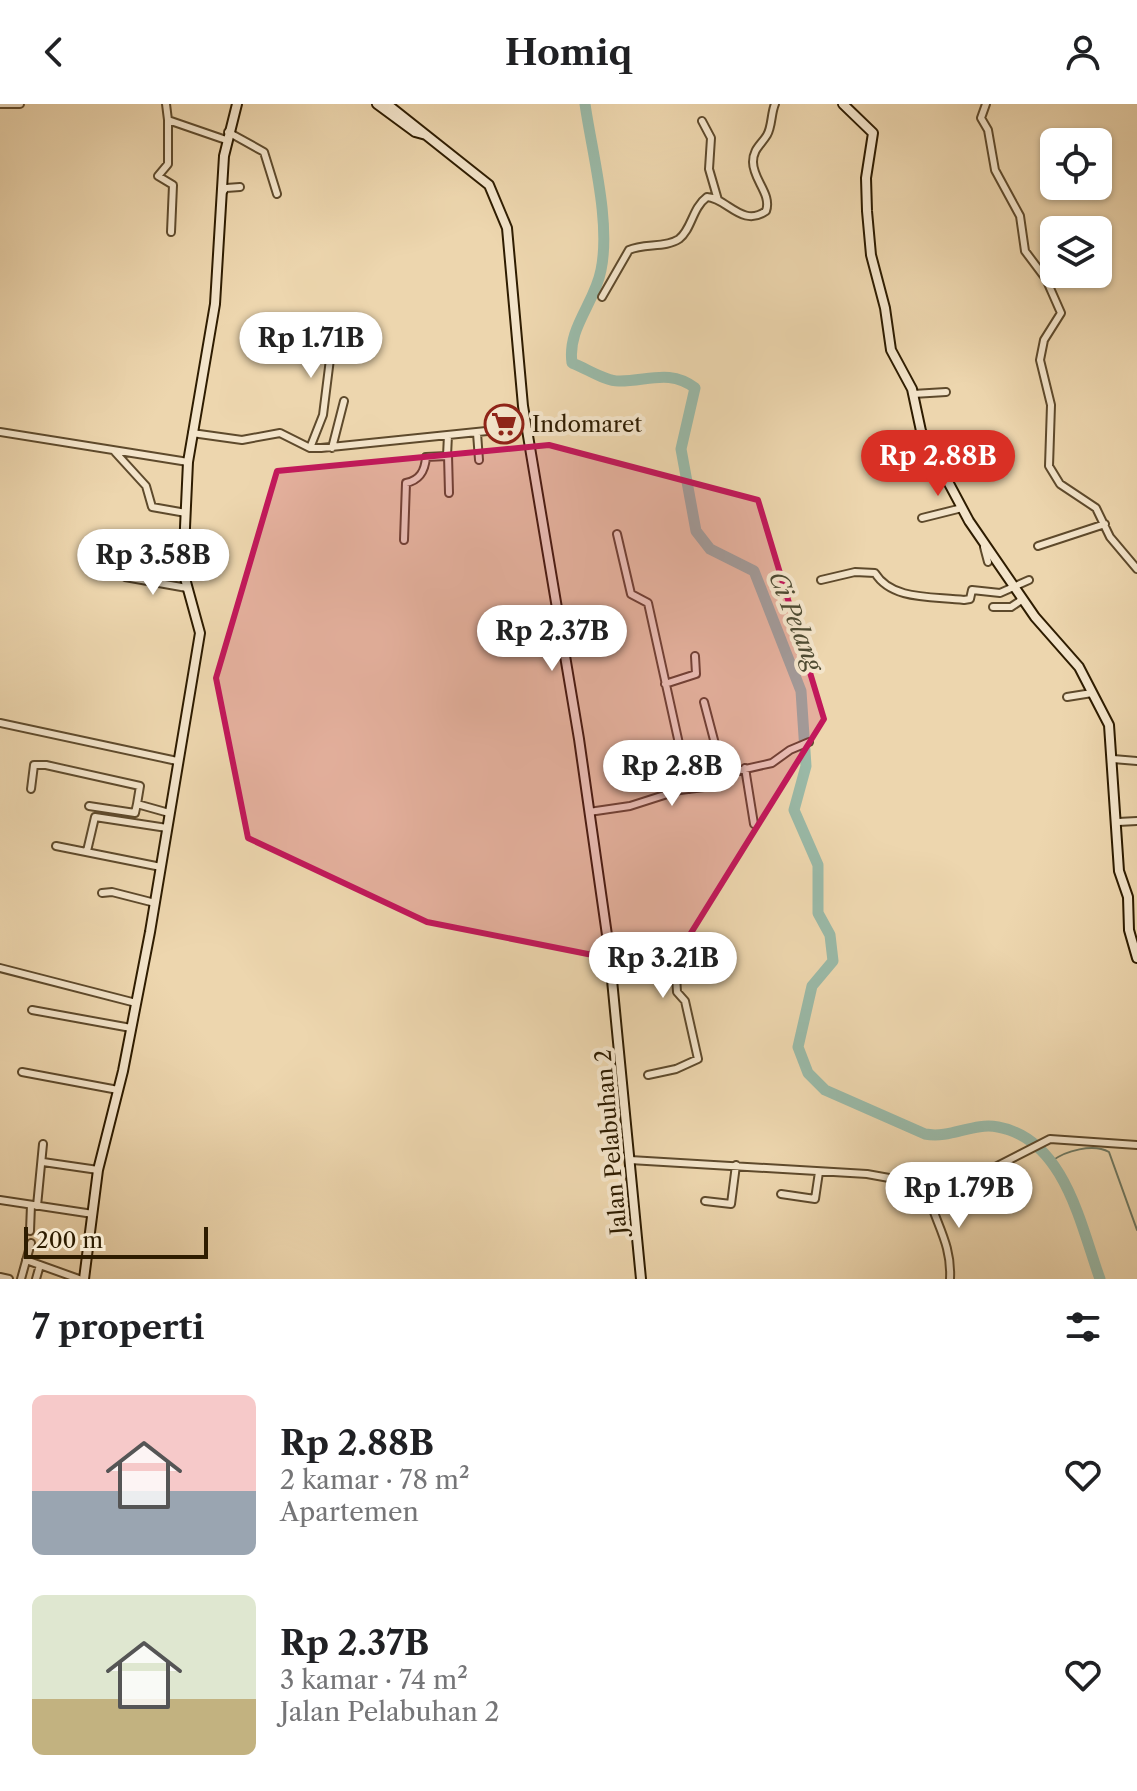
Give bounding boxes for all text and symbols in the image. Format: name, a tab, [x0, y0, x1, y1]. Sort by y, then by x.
icon: back	[32, 30, 76, 74]
text: Homiq	[505, 30, 632, 74]
icon: person	[1061, 30, 1105, 74]
map controls	[1040, 128, 1112, 288]
button: locate	[1040, 128, 1112, 200]
button: layers	[1040, 216, 1112, 288]
pin: Rp 1.71B	[228, 312, 394, 380]
text: Rp 1.71B	[257, 322, 365, 354]
supermarket icon: Indomaret	[483, 403, 525, 445]
place label: Indomaret	[532, 411, 642, 438]
pin: Rp 2.88B	[855, 430, 1021, 498]
text: Rp 2.88B	[879, 440, 997, 472]
pin: Rp 3.58B	[70, 529, 236, 597]
text: Rp 3.58B	[95, 539, 211, 571]
water label: Ci Pelang	[763, 567, 830, 678]
pin: Rp 2.37B	[469, 605, 635, 673]
text: Rp 2.37B	[495, 615, 609, 647]
pin: Rp 2.8B	[598, 740, 746, 808]
text: Rp 2.8B	[621, 750, 723, 782]
pin: Rp 3.21B	[580, 932, 746, 1000]
text: Rp 3.21B	[607, 942, 719, 974]
street label: Jalan Pelabuhan 2	[589, 1048, 633, 1239]
pin: Rp 1.79B	[876, 1162, 1042, 1230]
text: Rp 1.79B	[904, 1172, 1014, 1204]
scale bar	[24, 1223, 208, 1259]
text: 200 m	[36, 1227, 103, 1254]
icon: filters	[1061, 1305, 1105, 1349]
text: 7 properti	[32, 1306, 204, 1348]
text: Rp 2.88B	[280, 1422, 434, 1464]
icon: home	[96, 1427, 192, 1523]
icon: heart	[1061, 1453, 1105, 1497]
text: 2 kamar · 78 m²	[280, 1464, 470, 1496]
text: Apartemen	[280, 1496, 419, 1528]
text: Rp 2.37B	[280, 1622, 429, 1664]
icon: home	[96, 1627, 192, 1723]
icon: heart	[1061, 1653, 1105, 1697]
text: 3 kamar · 74 m²	[280, 1664, 468, 1696]
text: Jalan Pelabuhan 2	[280, 1696, 500, 1728]

